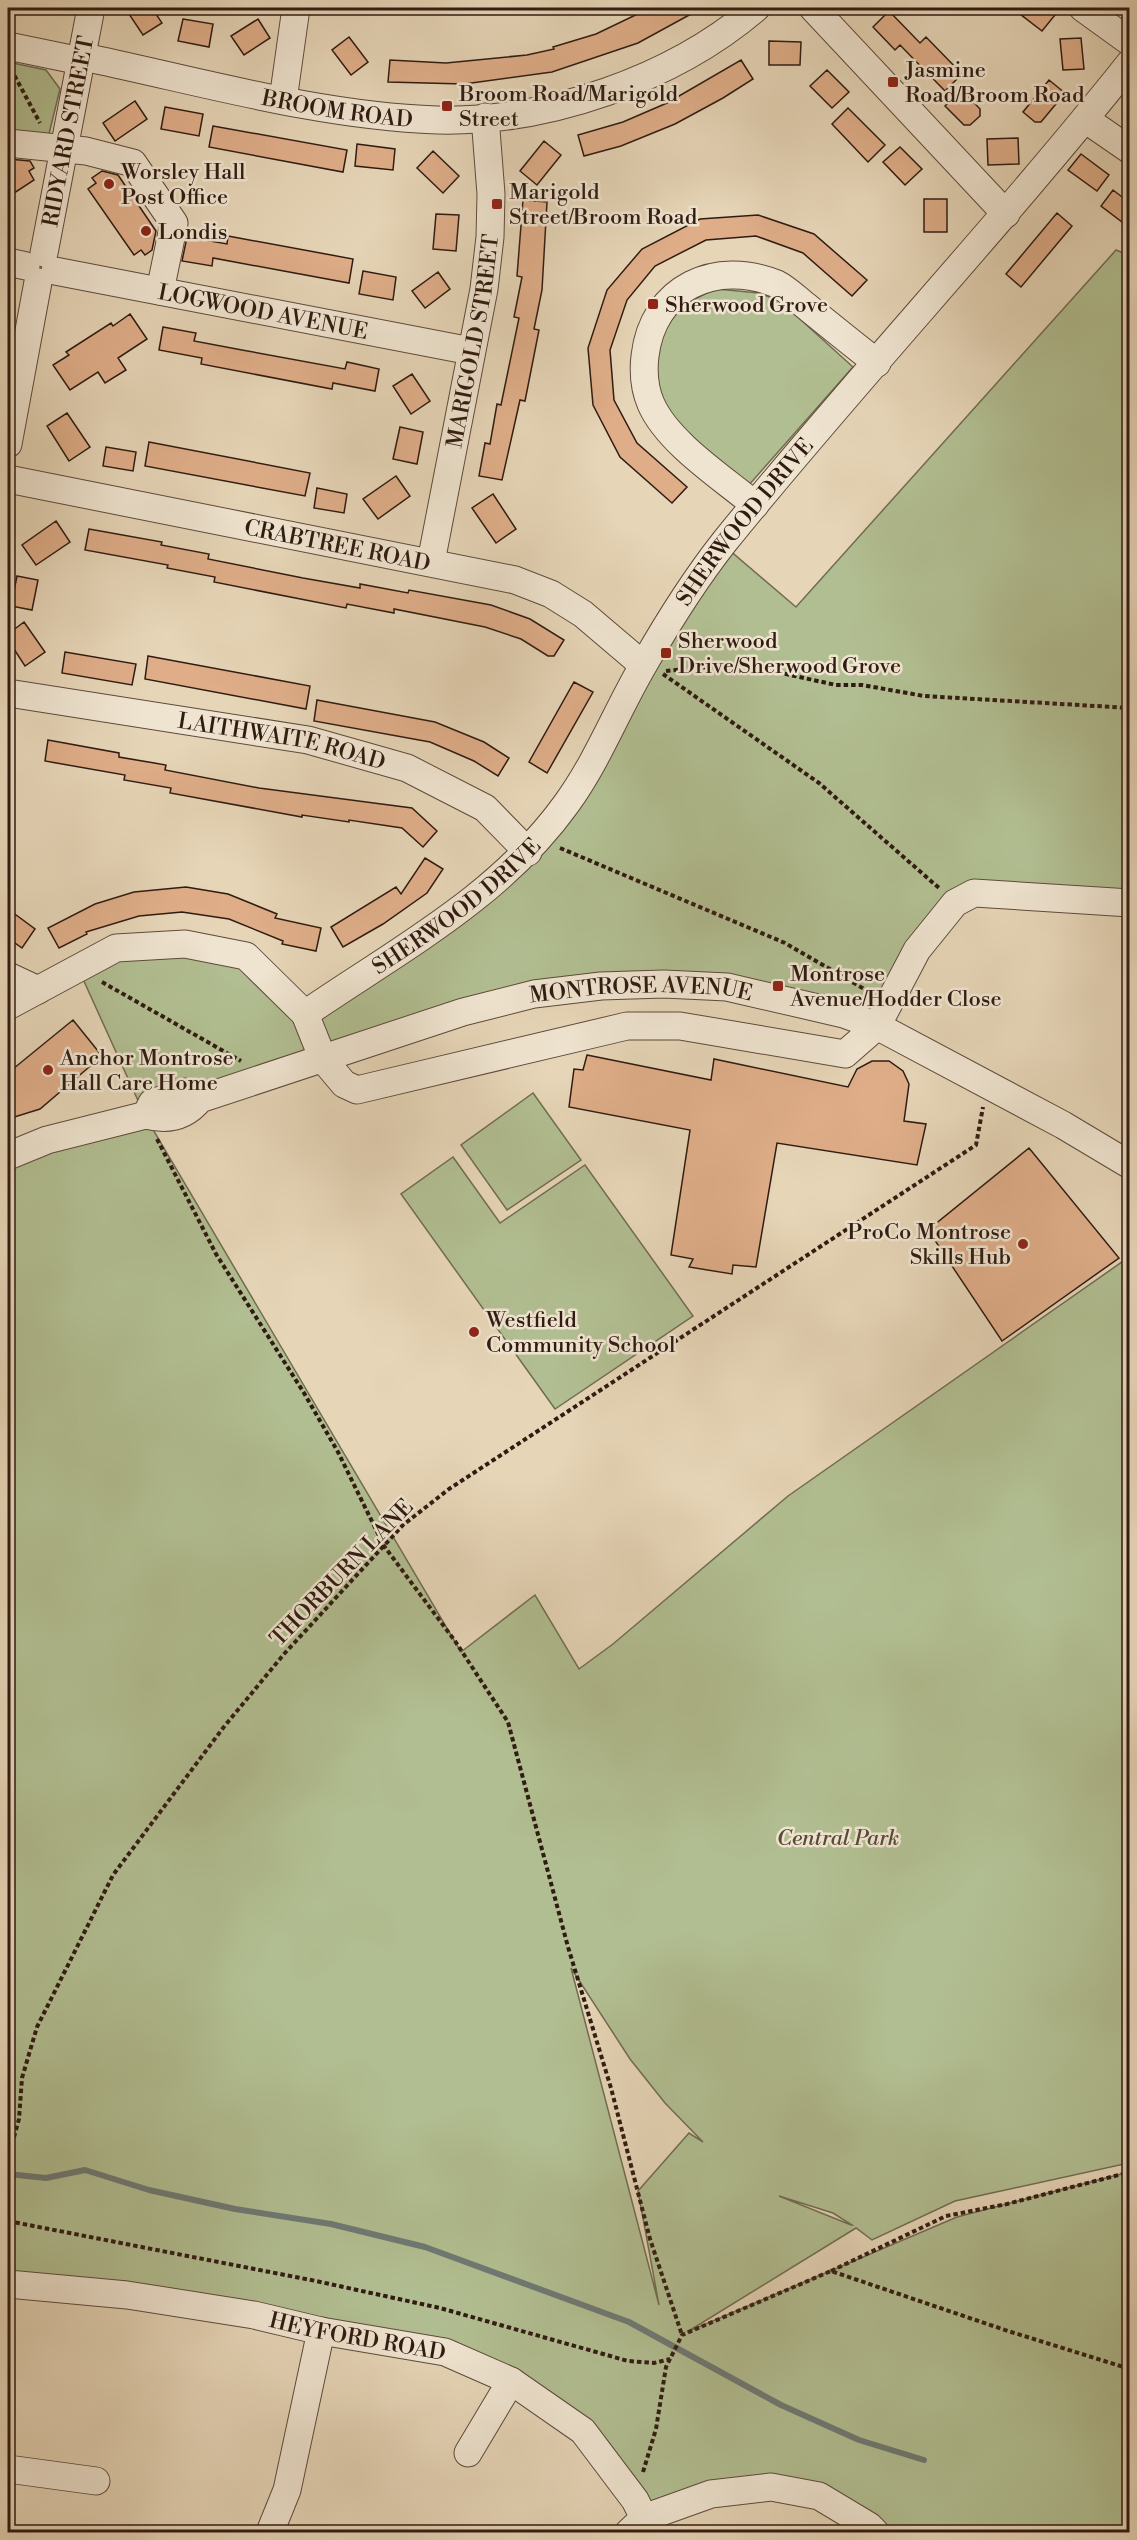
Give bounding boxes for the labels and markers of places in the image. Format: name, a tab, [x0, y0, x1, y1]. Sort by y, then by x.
place label: Jasmine Road/Broom Road	[904, 57, 1085, 109]
marker: Jasmine Road/Broom Road	[886, 75, 900, 89]
place label: Broom Road/Marigold Street	[458, 81, 678, 133]
marker: Broom Road/Marigold Street	[440, 99, 454, 113]
place label: Worsley Hall Post Office	[120, 159, 246, 211]
marker: Worsley Hall Post Office	[102, 177, 116, 191]
place label: Marigold Street/Broom Road	[509, 179, 698, 231]
marker: Marigold Street/Broom Road	[490, 197, 504, 211]
place label: Londis	[158, 219, 227, 246]
marker: Londis	[139, 224, 153, 238]
place label: Sherwood Grove	[665, 292, 828, 319]
marker: Sherwood Grove	[646, 297, 660, 311]
place label: Sherwood Drive/Sherwood Grove	[678, 628, 901, 680]
marker: Sherwood Drive/Sherwood Grove	[659, 646, 673, 660]
place label: Montrose Avenue/Hodder Close	[789, 961, 1002, 1013]
marker: Montrose Avenue/Hodder Close	[771, 979, 785, 993]
place label: Anchor Montrose Hall Care Home	[59, 1045, 234, 1097]
marker: Anchor Montrose Hall Care Home	[41, 1063, 55, 1077]
place label: ProCo Montrose Skills Hub	[847, 1219, 1011, 1271]
marker: ProCo Montrose Skills Hub	[1016, 1237, 1030, 1251]
place label: Westfield Community School	[485, 1307, 676, 1359]
marker: Westfield Community School	[467, 1325, 481, 1339]

